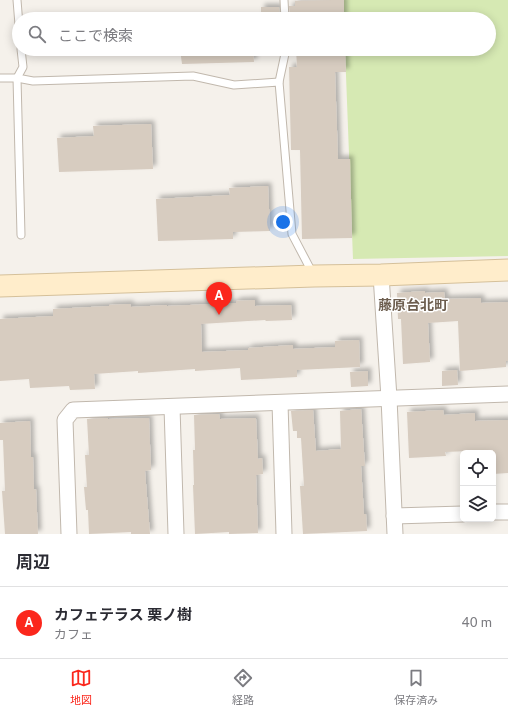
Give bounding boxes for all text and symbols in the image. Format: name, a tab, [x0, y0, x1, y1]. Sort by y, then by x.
search box	[12, 12, 496, 56]
icon: search	[26, 23, 48, 45]
text: ここで検索	[58, 27, 133, 44]
your location	[273, 212, 293, 232]
pin: A	[206, 282, 232, 315]
district label: 藤原台北町	[378, 297, 448, 313]
map controls	[460, 450, 496, 522]
button: locate	[460, 450, 496, 486]
button: layers	[460, 486, 496, 522]
text: 周辺	[16, 552, 50, 572]
text: カフェテラス 栗ノ樹	[54, 606, 192, 623]
text: A	[24, 615, 34, 630]
text: 40 m	[461, 615, 492, 630]
text: カフェ	[54, 627, 93, 642]
tab: 地図	[70, 667, 92, 707]
tab: 経路	[232, 667, 254, 707]
tab: 保存済み	[394, 667, 438, 707]

